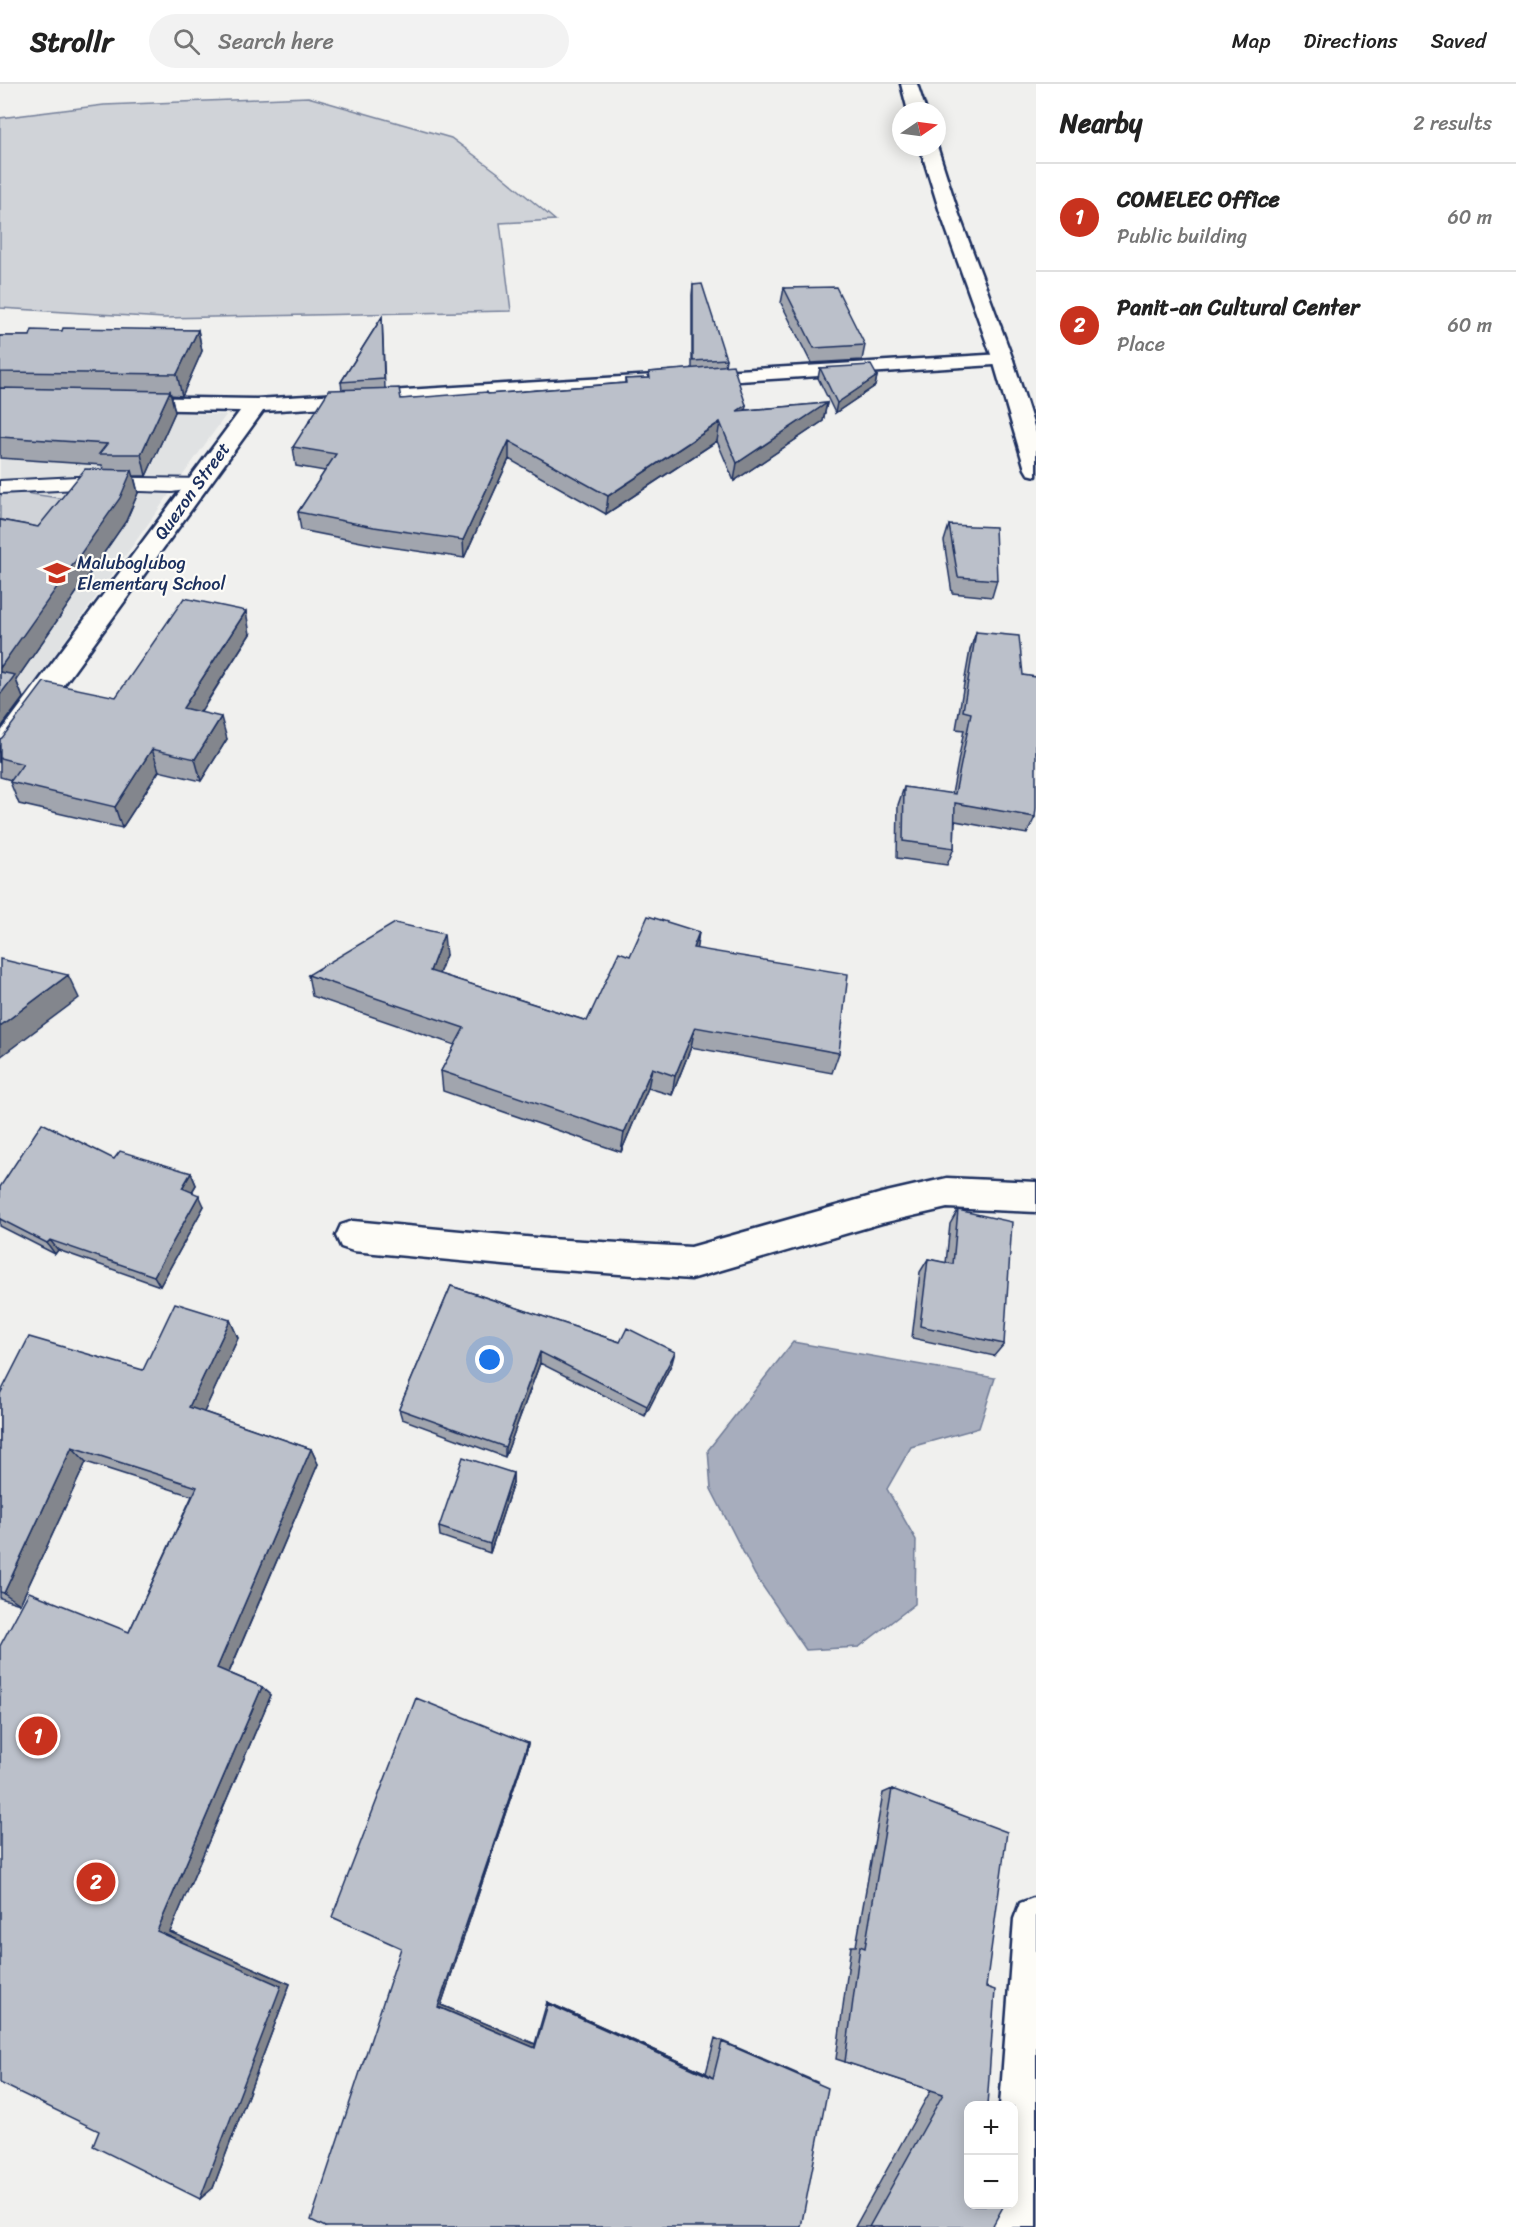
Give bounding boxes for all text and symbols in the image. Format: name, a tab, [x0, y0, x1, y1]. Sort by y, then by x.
search box	[149, 14, 569, 68]
text: Strollr	[30, 17, 113, 66]
text: Search here	[218, 22, 334, 61]
text: Map	[1232, 22, 1270, 60]
text: Directions	[1303, 22, 1398, 60]
text: Saved	[1431, 22, 1486, 60]
icon: search	[170, 25, 203, 58]
text: Nearby	[1060, 100, 1142, 146]
north arrow	[892, 102, 946, 156]
text: 2 results	[1413, 106, 1492, 141]
text: COMELEC Office	[1117, 180, 1280, 219]
text: 1	[1075, 200, 1084, 235]
text: 60 m	[1447, 200, 1492, 235]
text: Public building	[1117, 219, 1247, 254]
text: Panit-an Cultural Center	[1117, 288, 1359, 327]
text: 2	[1074, 308, 1085, 343]
text: 60 m	[1447, 308, 1492, 343]
text: Place	[1117, 327, 1165, 362]
street label: Quezon Street	[145, 435, 239, 547]
place label: Maluboglubog Elementary School	[77, 547, 226, 600]
school or university icon: Maluboglubog Elementary School	[42, 558, 72, 588]
your location	[475, 1345, 504, 1374]
pin: 1	[18, 1714, 57, 1758]
pin: 2	[76, 1860, 116, 1904]
map controls	[964, 2101, 1018, 2209]
button: +	[964, 2101, 1018, 2155]
button: −	[964, 2155, 1018, 2209]

